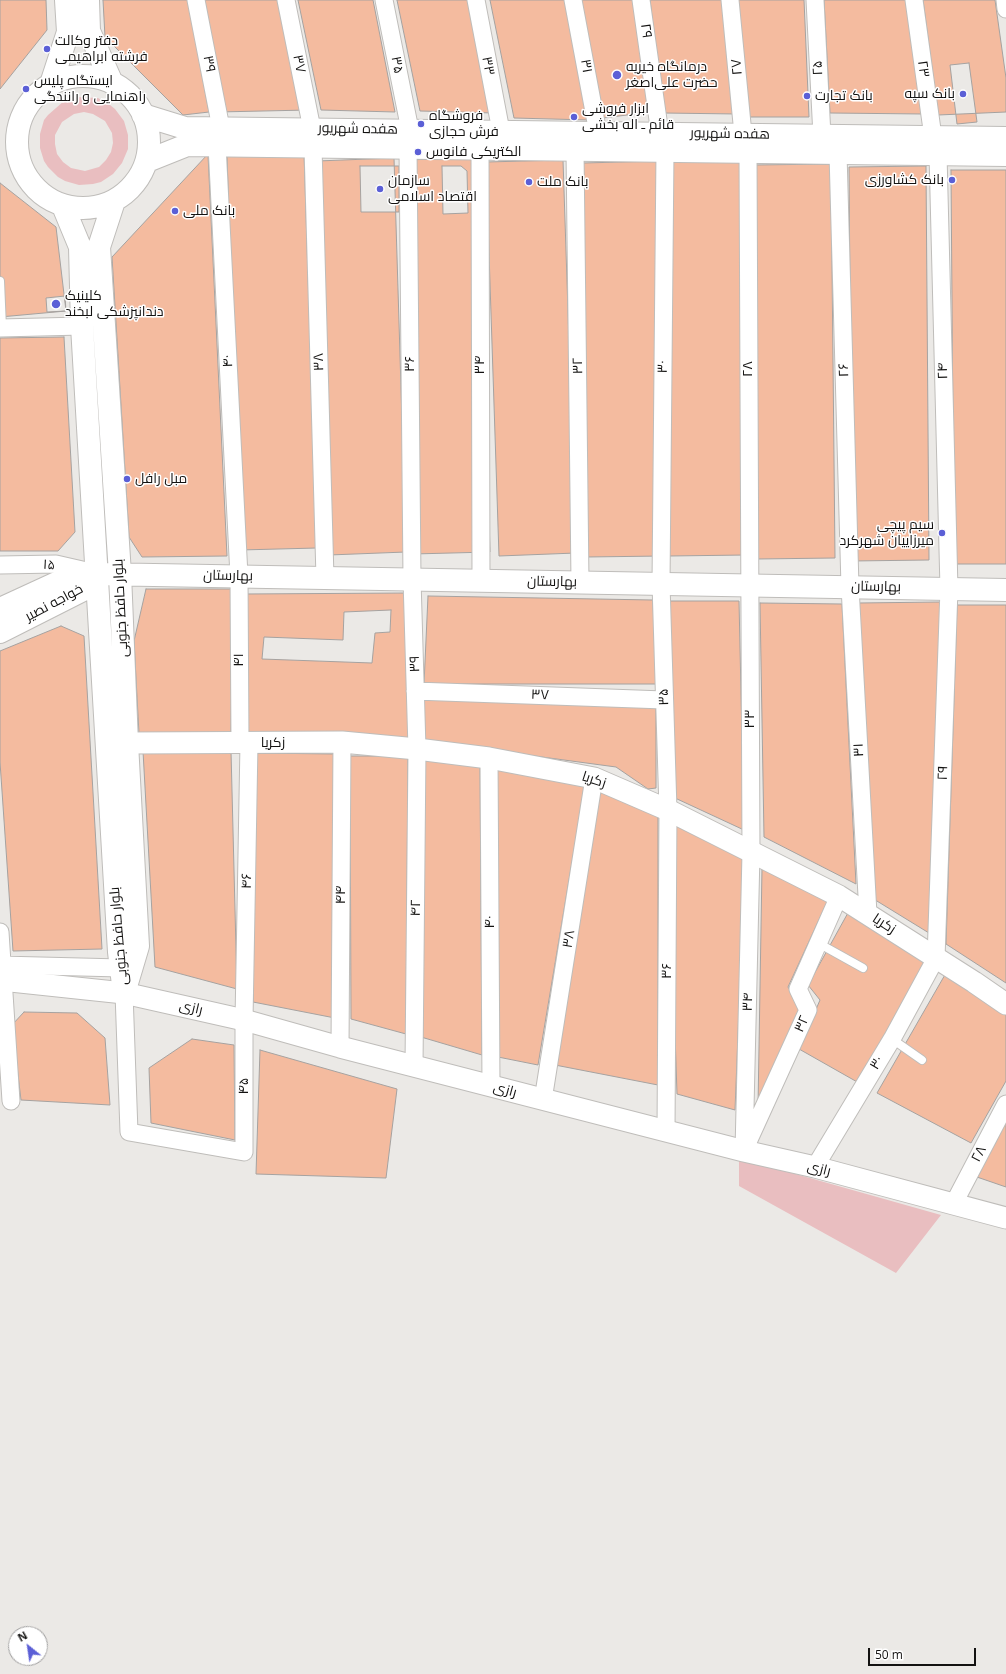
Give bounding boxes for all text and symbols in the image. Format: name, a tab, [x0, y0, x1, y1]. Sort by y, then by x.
street label: ۲۹	[637, 23, 655, 39]
place label: دفتر وکالت فرشته ابراهیمی	[55, 33, 148, 66]
marker: دفتر وکالت فرشته ابراهیمی	[42, 44, 52, 54]
street label: ۳۷	[289, 53, 309, 75]
street label: ۳۹	[199, 54, 219, 74]
street label: ۳۵	[387, 55, 407, 75]
street label: ۳۳	[478, 55, 498, 77]
street label: ۳۱	[577, 58, 595, 74]
street label: ۲۷	[728, 58, 746, 76]
place label: درمانگاه خیریه حضرت علی‌اصغر	[626, 59, 717, 92]
street label: ۲۳	[914, 59, 932, 79]
street label: ۲۵	[809, 60, 827, 76]
marker: درمانگاه خیریه حضرت علی‌اصغر	[611, 69, 623, 81]
place label: ایستگاه پلیس راهنمایی و رانندگی	[34, 73, 146, 106]
marker: ایستگاه پلیس راهنمایی و رانندگی	[21, 84, 31, 94]
place label: بانک سپه	[905, 86, 955, 102]
place label: بانک تجارت	[815, 88, 873, 104]
marker: بانک سپه	[958, 89, 968, 99]
marker: بانک تجارت	[802, 91, 812, 101]
place label: ابزار فروشی قائم ـ اله بخشی	[582, 101, 674, 134]
place label: فروشگاه فرش حجازی	[429, 108, 499, 140]
marker: ابزار فروشی قائم ـ اله بخشی	[569, 112, 579, 122]
marker: فروشگاه فرش حجازی	[416, 119, 426, 129]
street label: هفده شهریور	[318, 120, 398, 138]
street label: هفده شهریور	[690, 125, 770, 143]
place label: الکتریکی فانوس	[426, 144, 522, 160]
marker: الکتریکی فانوس	[413, 147, 423, 157]
place label: بانک کشاورزی	[865, 172, 944, 188]
place label: سازمان اقتصاد اسلامی	[388, 173, 477, 206]
place label: بانک ملت	[537, 174, 588, 190]
marker: بانک کشاورزی	[947, 175, 957, 185]
marker: بانک ملت	[524, 177, 534, 187]
marker: سازمان اقتصاد اسلامی	[375, 184, 385, 194]
place label: بانک ملی	[183, 203, 235, 219]
marker: بانک ملی	[170, 206, 180, 216]
place label: کلینیک دندانپزشکی لبخند	[65, 288, 164, 320]
marker: کلینیک دندانپزشکی لبخند	[50, 298, 62, 310]
street label: ۳۸	[310, 353, 328, 371]
street label: ۴۰	[219, 354, 237, 368]
street label: ۳۶	[402, 356, 418, 372]
street label: ۳۴	[472, 356, 488, 374]
street label: ۳۲	[569, 357, 587, 375]
street label: ۳۰	[654, 360, 672, 374]
street label: ۲۸	[740, 361, 756, 377]
street label: ۲۴	[934, 362, 952, 380]
street label: ۲۶	[835, 363, 853, 377]
place label: مبل رافل	[135, 471, 187, 487]
marker: مبل رافل	[122, 474, 132, 484]
place label: سیم پیچی میرزاییان شهرکرد	[840, 517, 934, 550]
marker: سیم پیچی میرزاییان شهرکرد	[937, 528, 947, 538]
street label: ۱۵	[43, 556, 55, 574]
street label: بلوار حافظ جنوبی	[110, 558, 132, 658]
street label: بهارستان	[203, 567, 253, 585]
street label: بهارستان	[527, 573, 577, 591]
street label: بهارستان	[851, 578, 901, 596]
street label: خواجه نصیر	[22, 581, 86, 625]
street label: ۴۱	[231, 653, 247, 667]
street label: ۳۹	[406, 655, 424, 673]
street label: ۳۷	[531, 686, 549, 704]
street label: ۳۵	[655, 688, 673, 706]
street label: ۳۳	[742, 710, 758, 728]
street label: زکریا	[261, 735, 285, 751]
street label: ۳۱	[850, 743, 868, 757]
street label: ۲۹	[934, 765, 952, 781]
street label: زکریا	[580, 768, 608, 792]
street label: ۴۶	[238, 873, 256, 889]
street label: بلوار حافظ جنوبی	[106, 886, 132, 986]
street label: ۴۴	[333, 886, 349, 904]
street label: ۴۲	[407, 900, 425, 916]
street label: زکریا	[869, 910, 899, 938]
street label: ۴۰	[482, 916, 498, 928]
street label: ۳۸	[559, 929, 579, 949]
street label: ۳۶	[659, 963, 675, 979]
street label: ۳۴	[739, 992, 757, 1012]
street label: رازی	[178, 997, 204, 1019]
street label: ۳۲	[791, 1013, 813, 1035]
street label: ۳۰	[866, 1053, 888, 1073]
street label: ۴۵	[236, 1078, 252, 1094]
street label: رازی	[491, 1079, 519, 1101]
street label: ۲۸	[968, 1143, 990, 1165]
street label: رازی	[805, 1158, 833, 1180]
north arrow	[8, 1626, 48, 1666]
text: N	[15, 1627, 30, 1645]
scale bar	[870, 1640, 978, 1666]
text: 50 m	[875, 1646, 903, 1663]

